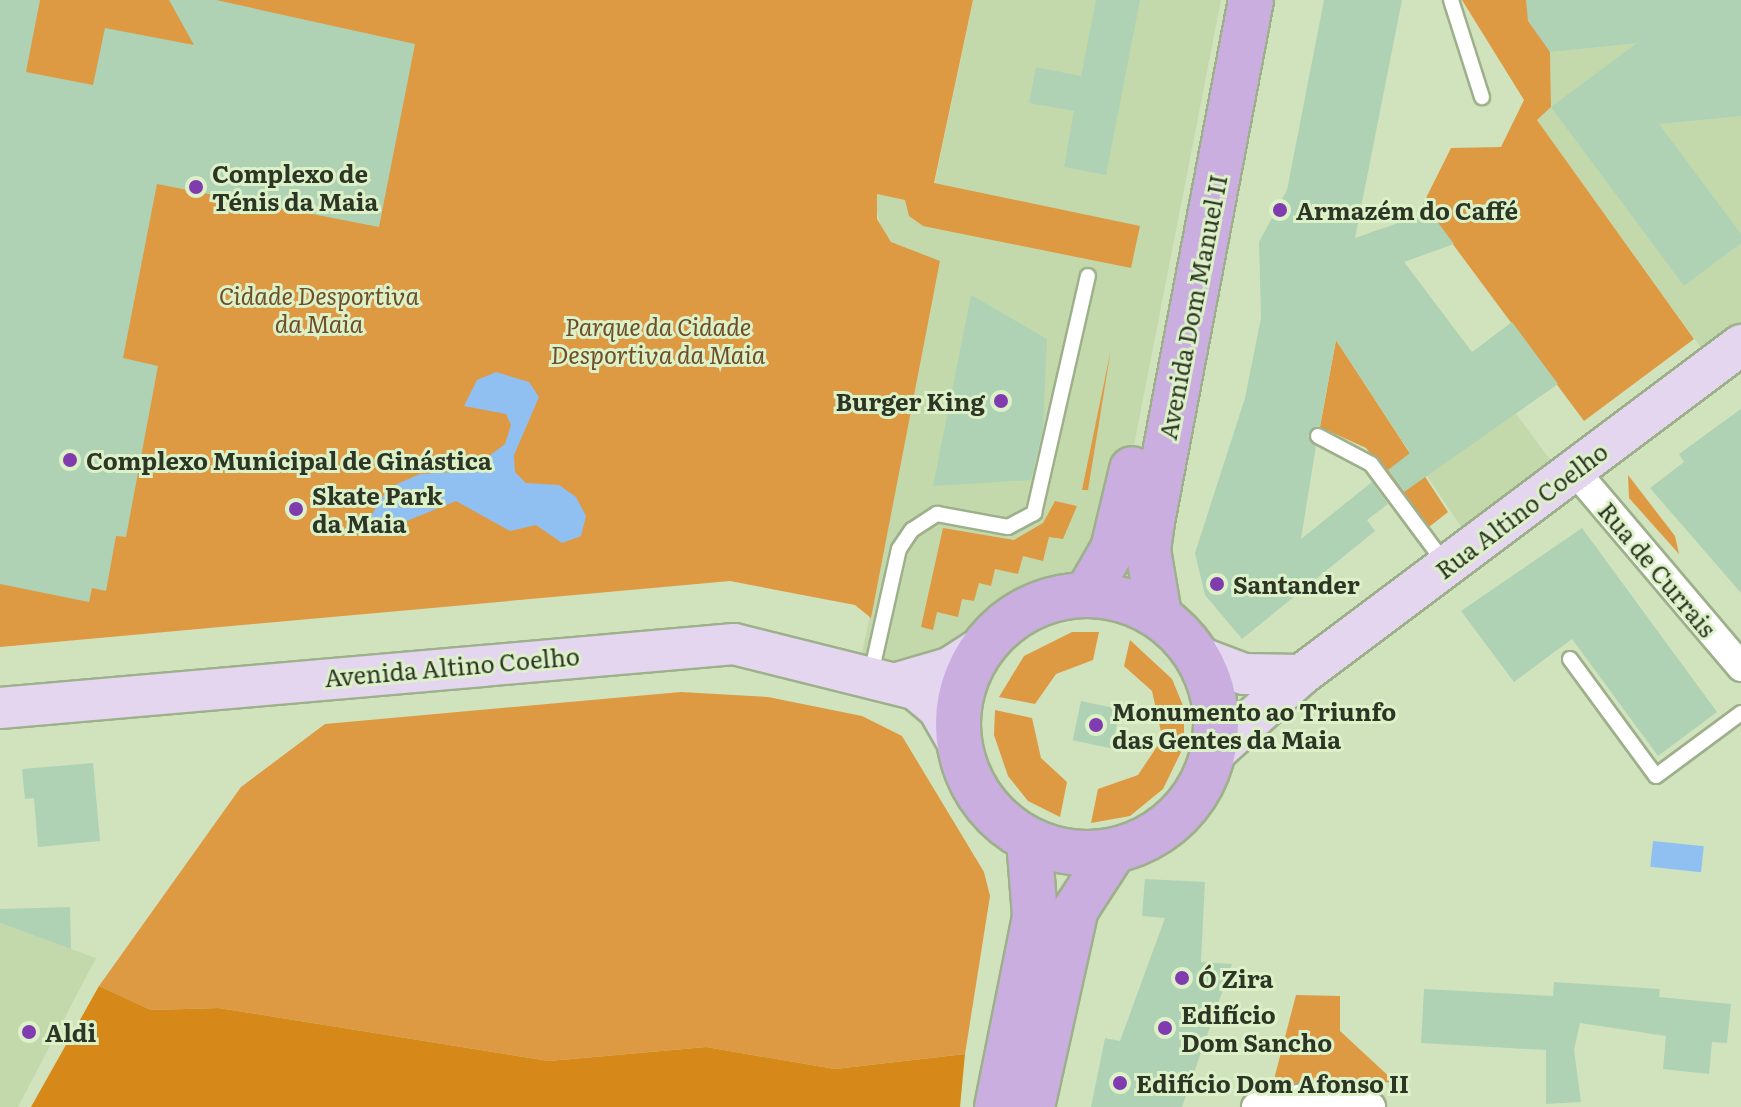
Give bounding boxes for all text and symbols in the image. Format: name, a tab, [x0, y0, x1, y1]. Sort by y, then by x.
place label: Complexo de Ténis da Maia	[212, 159, 378, 215]
street label: Avenida Dom Manuel II	[1152, 172, 1232, 442]
marker: Complexo de Ténis da Maia	[187, 178, 205, 196]
place label: Armazém do Caffé	[1296, 196, 1518, 224]
marker: Armazém do Caffé	[1271, 201, 1289, 219]
park label: Cidade Desportiva da Maia	[219, 281, 419, 337]
park label: Parque da Cidade Desportiva da Maia	[551, 312, 765, 368]
place label: Burger King	[836, 387, 985, 415]
marker: Burger King	[992, 392, 1010, 410]
street label: Rua Altino Coelho	[1429, 436, 1613, 584]
place label: Complexo Municipal de Ginástica	[86, 446, 492, 474]
marker: Complexo Municipal de Ginástica	[61, 451, 79, 469]
place label: Skate Park da Maia	[312, 481, 443, 537]
street label: Rua de Currais	[1593, 496, 1723, 642]
marker: Skate Park da Maia	[287, 500, 305, 518]
place label: Santander	[1233, 570, 1360, 598]
marker: Santander	[1208, 575, 1226, 593]
street label: Avenida Altino Coelho	[323, 640, 581, 692]
place label: Monumento ao Triunfo das Gentes da Maia	[1112, 697, 1396, 753]
marker: Monumento ao Triunfo das Gentes da Maia	[1087, 716, 1105, 734]
place label: Ó Zira	[1198, 964, 1273, 992]
marker: Ó Zira	[1173, 969, 1191, 987]
place label: Edifício Dom Sancho	[1181, 1000, 1332, 1056]
place label: Aldi	[45, 1018, 96, 1046]
marker: Edifício Dom Sancho	[1156, 1019, 1174, 1037]
marker: Aldi	[20, 1023, 38, 1041]
place label: Edifício Dom Afonso II	[1136, 1069, 1409, 1097]
marker: Edifício Dom Afonso II	[1111, 1074, 1129, 1092]

